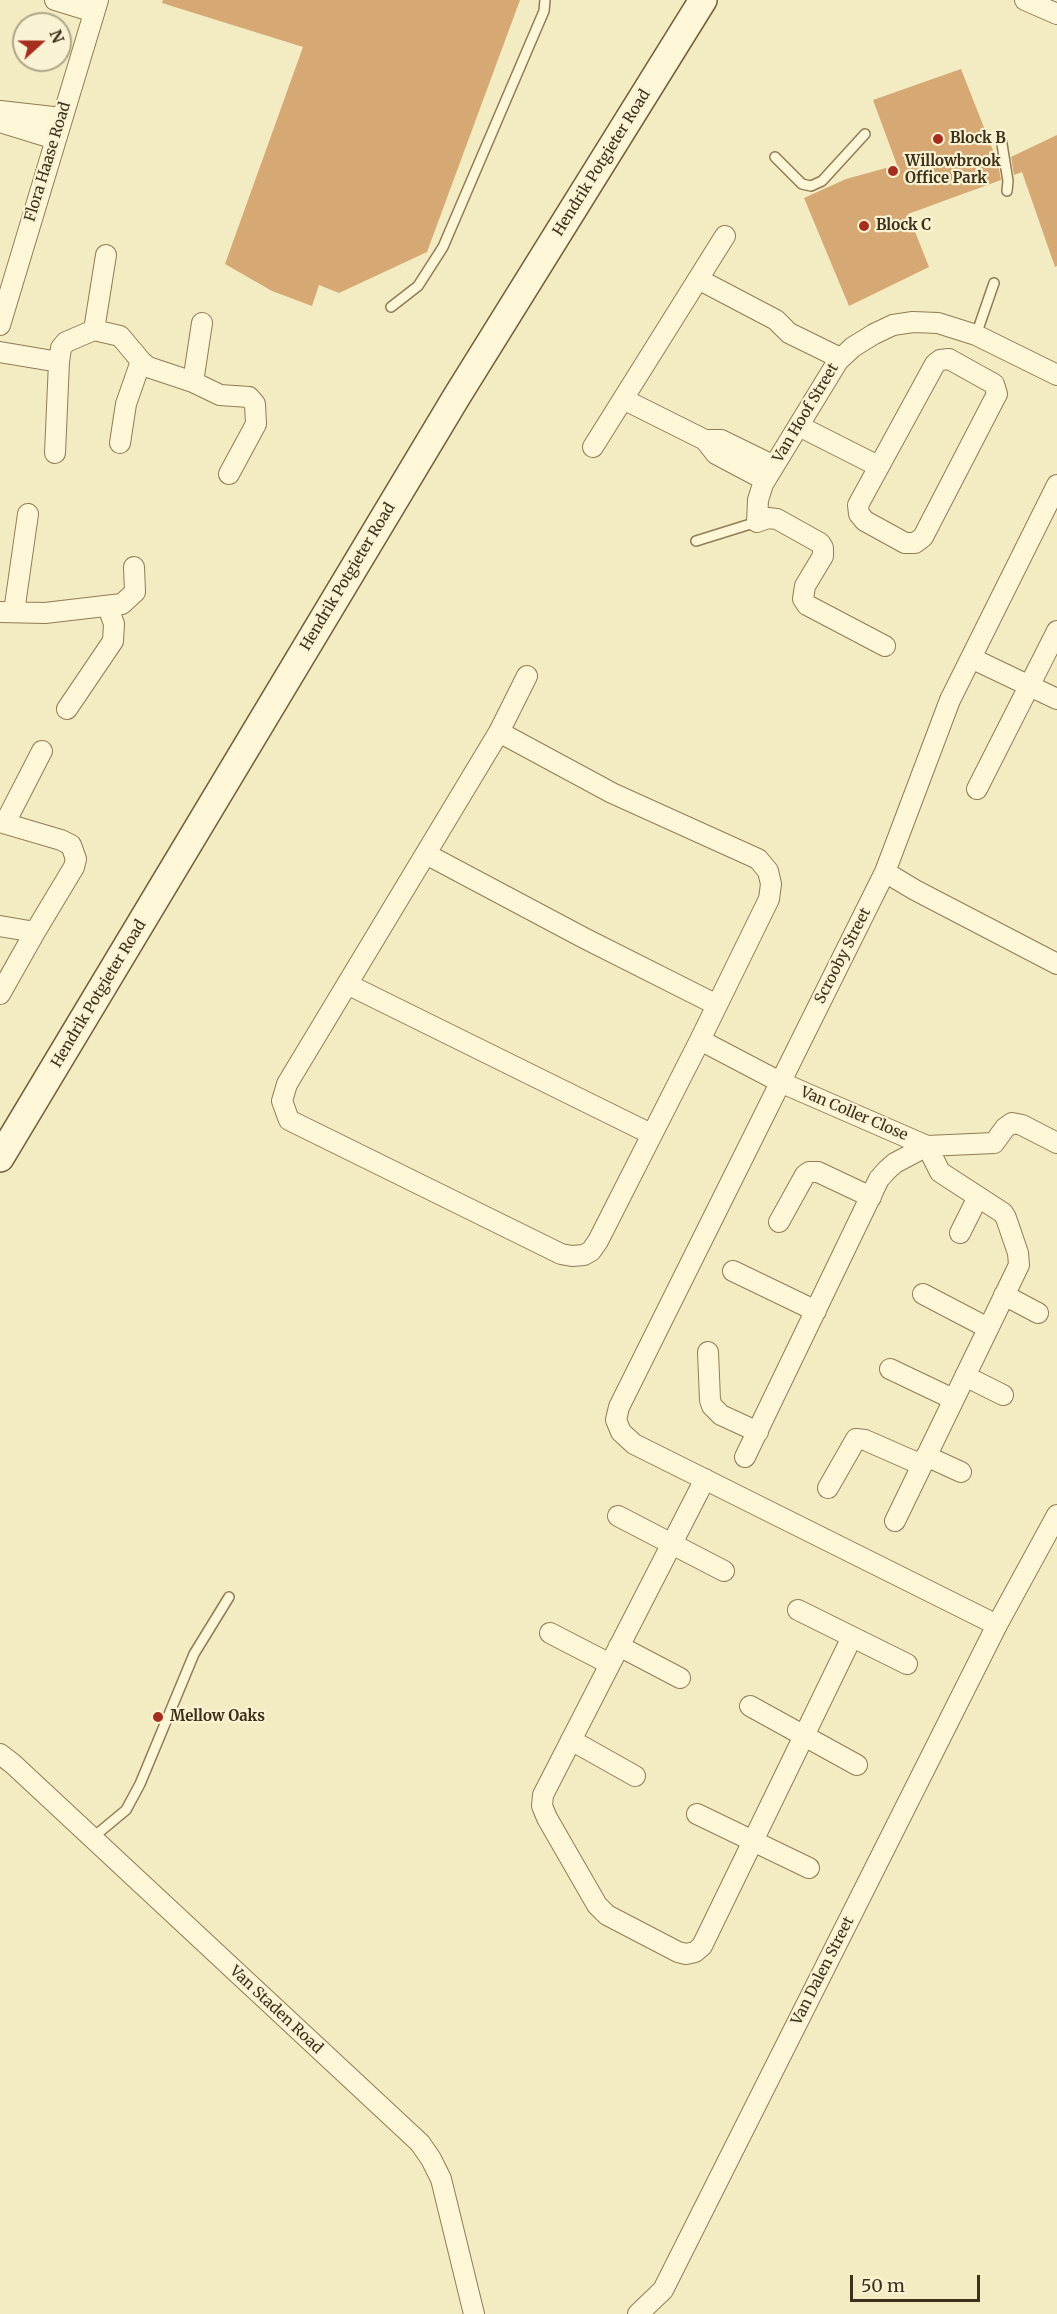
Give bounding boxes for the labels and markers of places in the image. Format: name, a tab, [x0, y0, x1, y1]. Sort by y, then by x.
place label: Block B	[950, 130, 1006, 148]
marker: Block B	[931, 132, 945, 146]
place label: Willowbrook Office Park	[905, 153, 1001, 188]
marker: Willowbrook Office Park	[886, 164, 900, 178]
place label: Block C	[876, 217, 931, 235]
marker: Block C	[857, 219, 871, 233]
place label: Mellow Oaks	[170, 1708, 265, 1726]
marker: Mellow Oaks	[151, 1710, 165, 1724]

